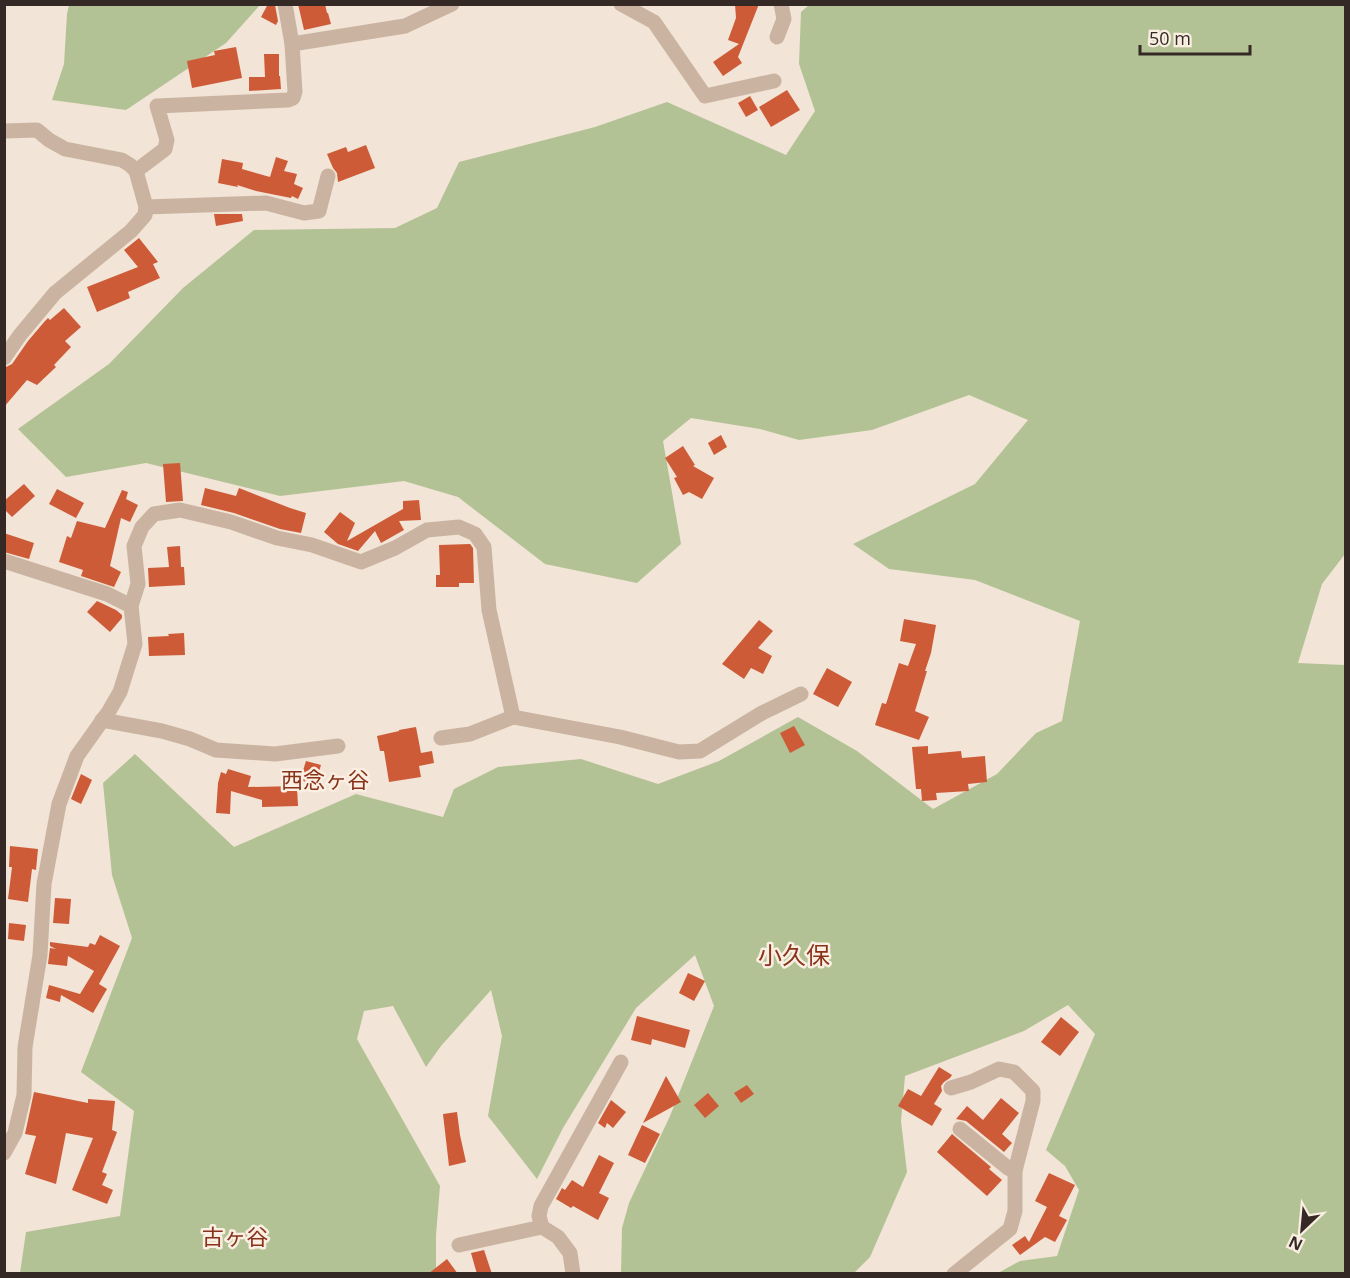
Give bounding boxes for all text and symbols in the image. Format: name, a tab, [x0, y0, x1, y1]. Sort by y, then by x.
scale bar	[1140, 18, 1250, 56]
text: 50 m	[1149, 26, 1191, 50]
district label: 西念ヶ谷	[281, 764, 369, 794]
district label: 小久保	[758, 938, 830, 971]
north arrow	[1272, 1200, 1332, 1260]
district label: 古ヶ谷	[202, 1221, 268, 1251]
text: N	[1285, 1231, 1306, 1256]

